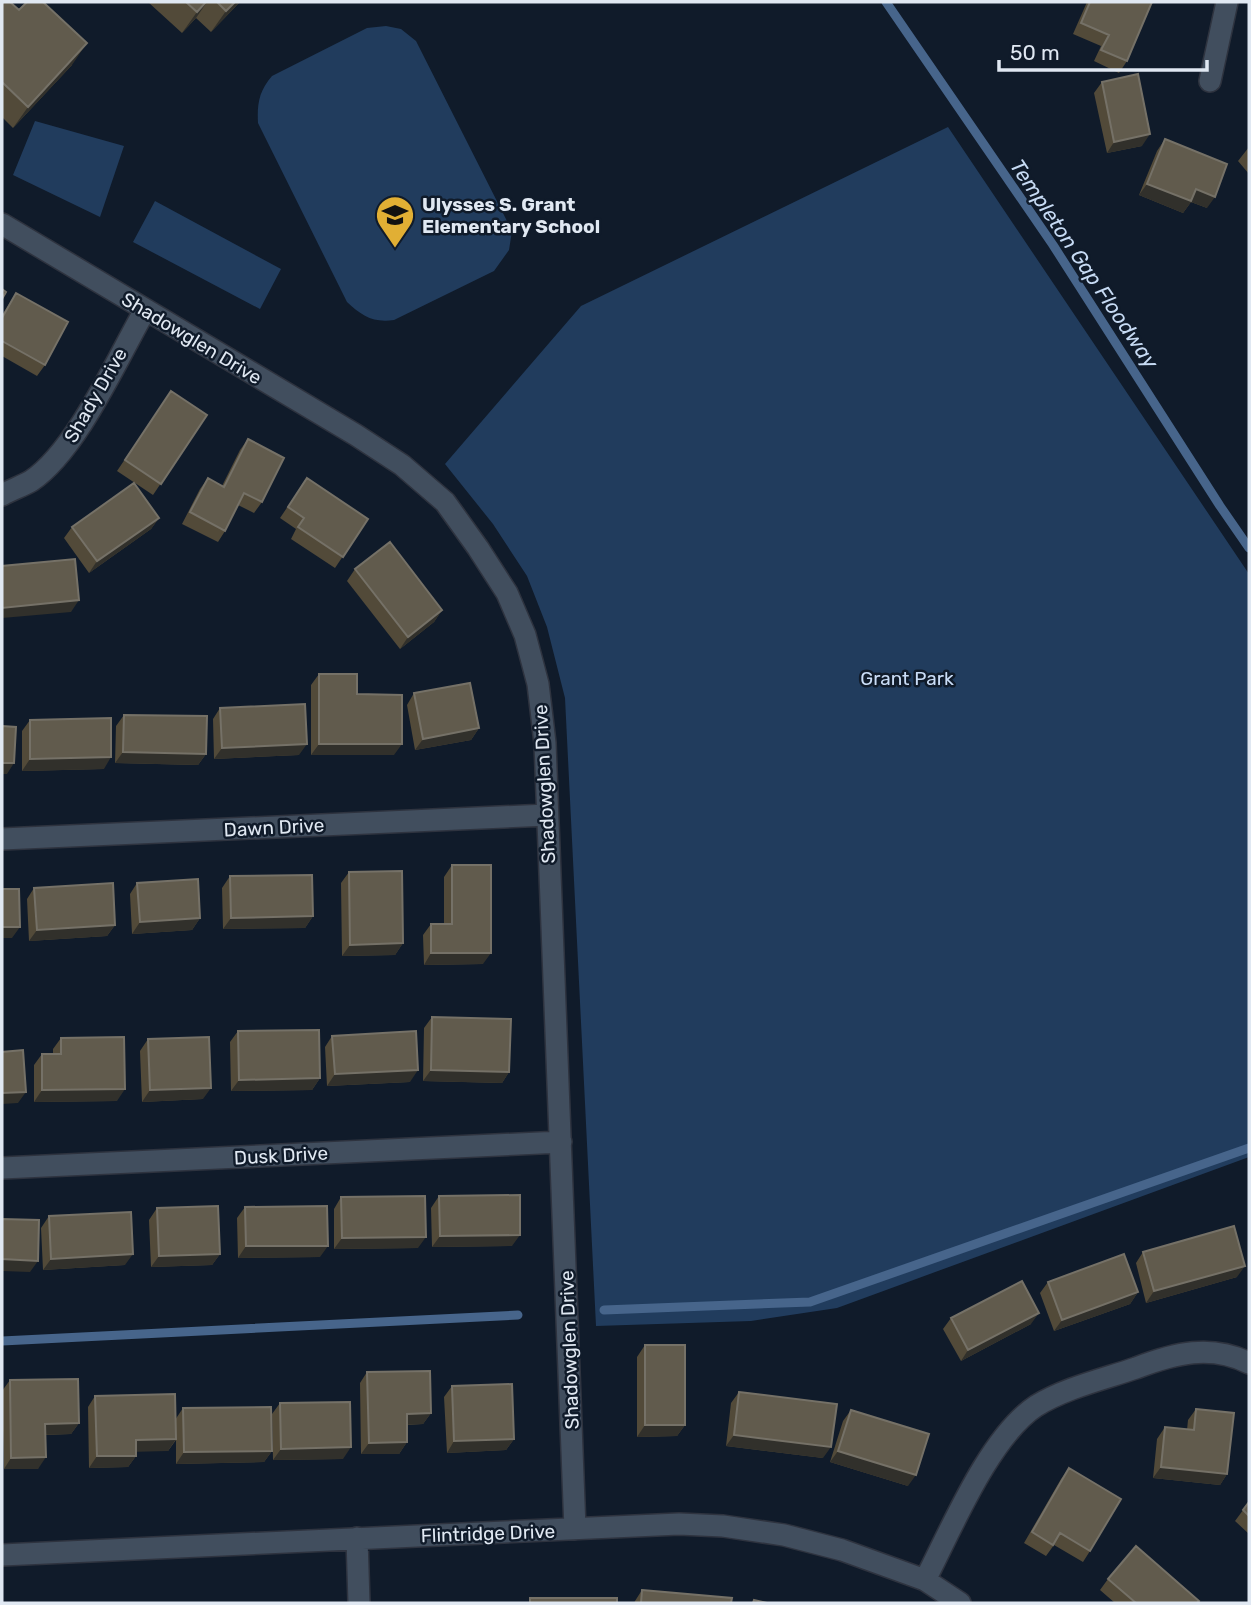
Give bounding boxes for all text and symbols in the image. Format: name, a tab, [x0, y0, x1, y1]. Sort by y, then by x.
scale bar	[999, 28, 1207, 72]
text: 50 m	[1010, 40, 1060, 65]
water label: Templeton Gap Floodway	[1005, 154, 1165, 374]
place label: Ulysses S. Grant Elementary School	[422, 193, 600, 238]
school or university icon: Ulysses S. Grant Elementary School	[374, 194, 416, 249]
street label: Shadowglen Drive	[118, 288, 266, 389]
street label: Shady Drive	[59, 344, 132, 447]
park label: Grant Park	[860, 667, 954, 690]
street label: Shadowglen Drive	[529, 704, 560, 864]
street label: Dawn Drive	[223, 813, 325, 842]
street label: Dusk Drive	[233, 1142, 329, 1169]
street label: Shadowglen Drive	[555, 1270, 584, 1430]
street label: Flintridge Drive	[420, 1520, 556, 1547]

